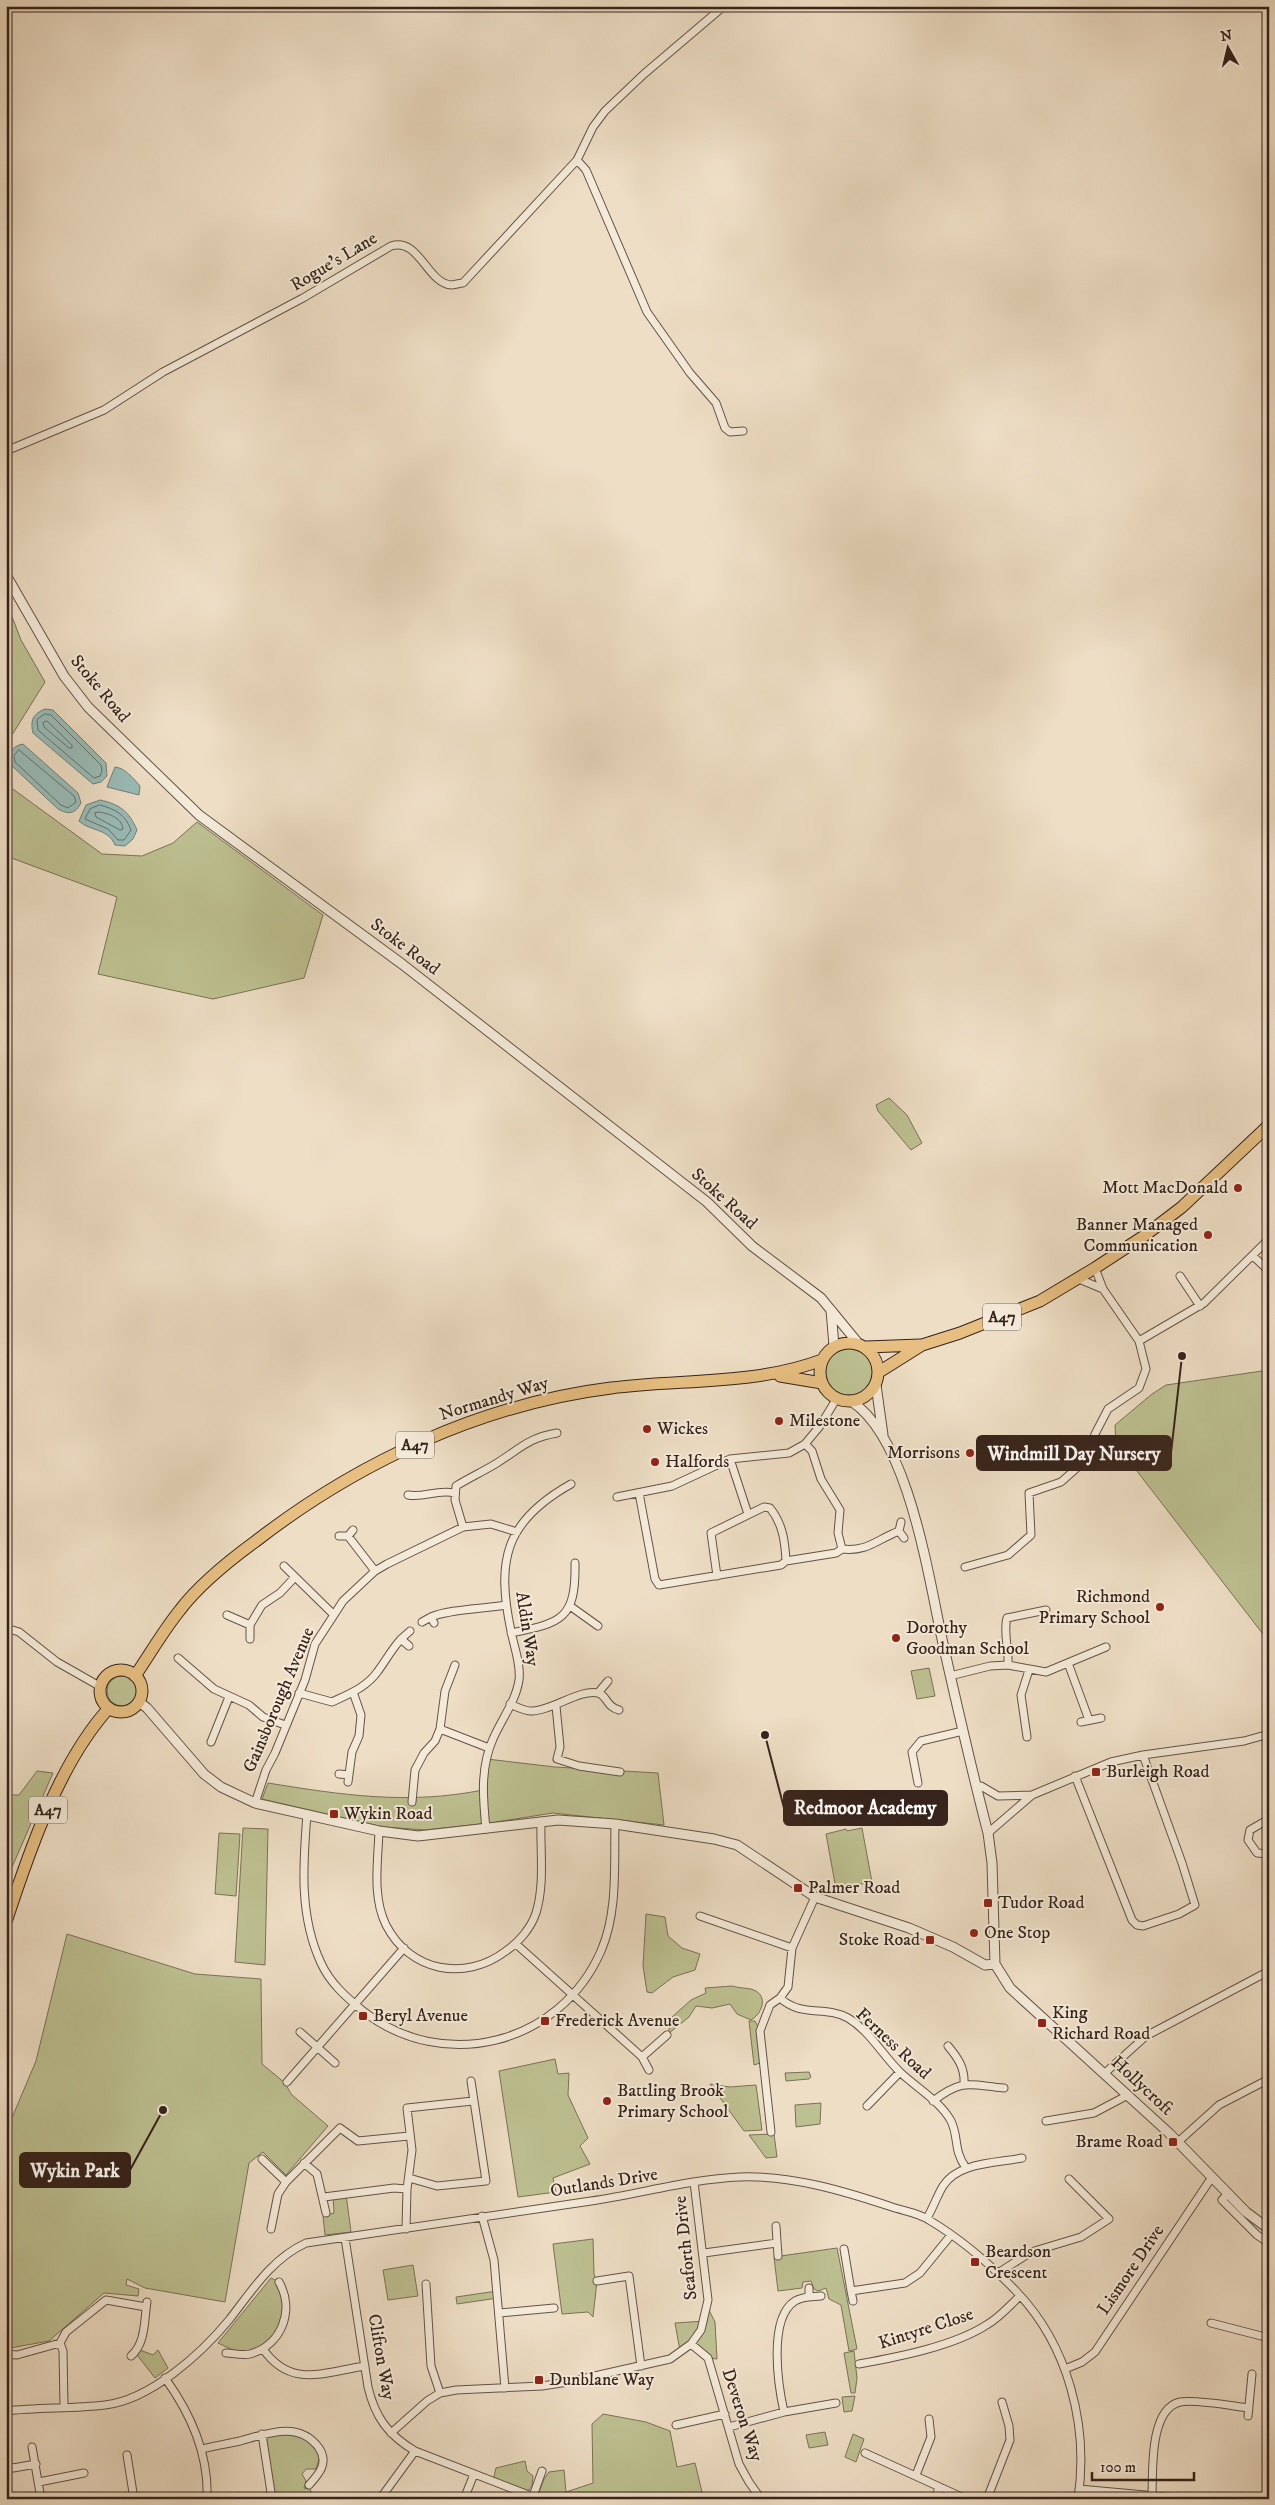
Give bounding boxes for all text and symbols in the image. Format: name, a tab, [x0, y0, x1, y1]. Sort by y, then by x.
north arrow	[1202, 22, 1252, 72]
text: N	[1219, 26, 1234, 46]
street label: Rogue's Lane	[287, 228, 381, 296]
street label: Stoke Road	[65, 651, 135, 727]
street label: Stoke Road	[366, 914, 444, 980]
street label: Stoke Road	[686, 1164, 762, 1234]
place label: Mott MacDonald	[1102, 1177, 1228, 1199]
marker: Mott MacDonald	[1232, 1182, 1244, 1194]
place label: Banner Managed Communication	[1076, 1214, 1199, 1257]
marker: Banner Managed Communication	[1202, 1229, 1214, 1241]
road number: A47	[983, 1304, 1021, 1330]
street label: Normandy Way	[437, 1372, 552, 1426]
place label: Milestone	[789, 1410, 860, 1432]
marker: Milestone	[773, 1415, 785, 1427]
place label: Wickes	[656, 1418, 708, 1440]
marker: Wickes	[641, 1423, 653, 1435]
road number: A47	[396, 1432, 434, 1458]
callout: Windmill Day Nursery	[977, 1436, 1171, 1470]
place label: Morrisons	[887, 1442, 960, 1464]
text: Windmill Day Nursery	[986, 1443, 1162, 1466]
marker: Morrisons	[964, 1447, 976, 1459]
place label: Halfords	[665, 1451, 729, 1473]
marker: Halfords	[649, 1456, 661, 1468]
place label: Richmond Primary School	[1039, 1586, 1151, 1629]
street label: Aldin Way	[510, 1590, 544, 1668]
marker: Richmond Primary School	[1154, 1601, 1166, 1613]
place label: Dorothy Goodman School	[906, 1617, 1030, 1660]
street label: Gainsborough Avenue	[238, 1624, 320, 1776]
marker: Dorothy Goodman School	[890, 1632, 902, 1644]
place label: Burleigh Road	[1106, 1761, 1209, 1783]
marker: Burleigh Road	[1090, 1766, 1102, 1778]
callout: Redmoor Academy	[784, 1791, 947, 1825]
road number: A47	[29, 1796, 67, 1824]
text: Redmoor Academy	[794, 1797, 937, 1820]
place label: Wykin Road	[343, 1803, 432, 1825]
marker: Wykin Road	[328, 1808, 340, 1820]
place label: Palmer Road	[808, 1877, 900, 1899]
marker: Palmer Road	[792, 1882, 804, 1894]
place label: Tudor Road	[998, 1892, 1085, 1914]
marker: Tudor Road	[982, 1897, 994, 1909]
place label: One Stop	[984, 1922, 1050, 1944]
marker: One Stop	[968, 1927, 980, 1939]
place label: Stoke Road	[839, 1929, 920, 1951]
marker: Stoke Road	[924, 1934, 936, 1946]
place label: King Richard Road	[1052, 2002, 1150, 2045]
street label: Ferness Road	[851, 2004, 935, 2084]
place label: Beryl Avenue	[373, 2005, 468, 2027]
marker: Beryl Avenue	[357, 2010, 369, 2022]
place label: Frederick Avenue	[555, 2010, 680, 2032]
marker: Frederick Avenue	[539, 2015, 551, 2027]
marker: King Richard Road	[1036, 2017, 1048, 2029]
street label: Hollycroft	[1106, 2052, 1178, 2121]
place label: Battling Brook Primary School	[617, 2080, 729, 2123]
marker: Battling Brook Primary School	[601, 2095, 613, 2107]
place label: Brame Road	[1075, 2131, 1163, 2153]
marker: Brame Road	[1167, 2136, 1179, 2148]
callout: Wykin Park	[20, 2153, 130, 2187]
text: Wykin Park	[29, 2160, 120, 2183]
street label: Outlands Drive	[549, 2164, 659, 2202]
street label: Seaforth Drive	[670, 2195, 702, 2301]
street label: Lismore Drive	[1093, 2221, 1169, 2319]
place label: Beardson Crescent	[985, 2241, 1052, 2284]
marker: Beardson Crescent	[969, 2256, 981, 2268]
street label: Kintyre Close	[876, 2303, 976, 2355]
street label: Clifton Way	[363, 2312, 399, 2402]
street label: Deveron Way	[717, 2366, 767, 2465]
place label: Dunblane Way	[549, 2369, 655, 2391]
marker: Dunblane Way	[533, 2374, 545, 2386]
scale bar	[1092, 2450, 1195, 2482]
text: 100 m	[1100, 2458, 1136, 2477]

